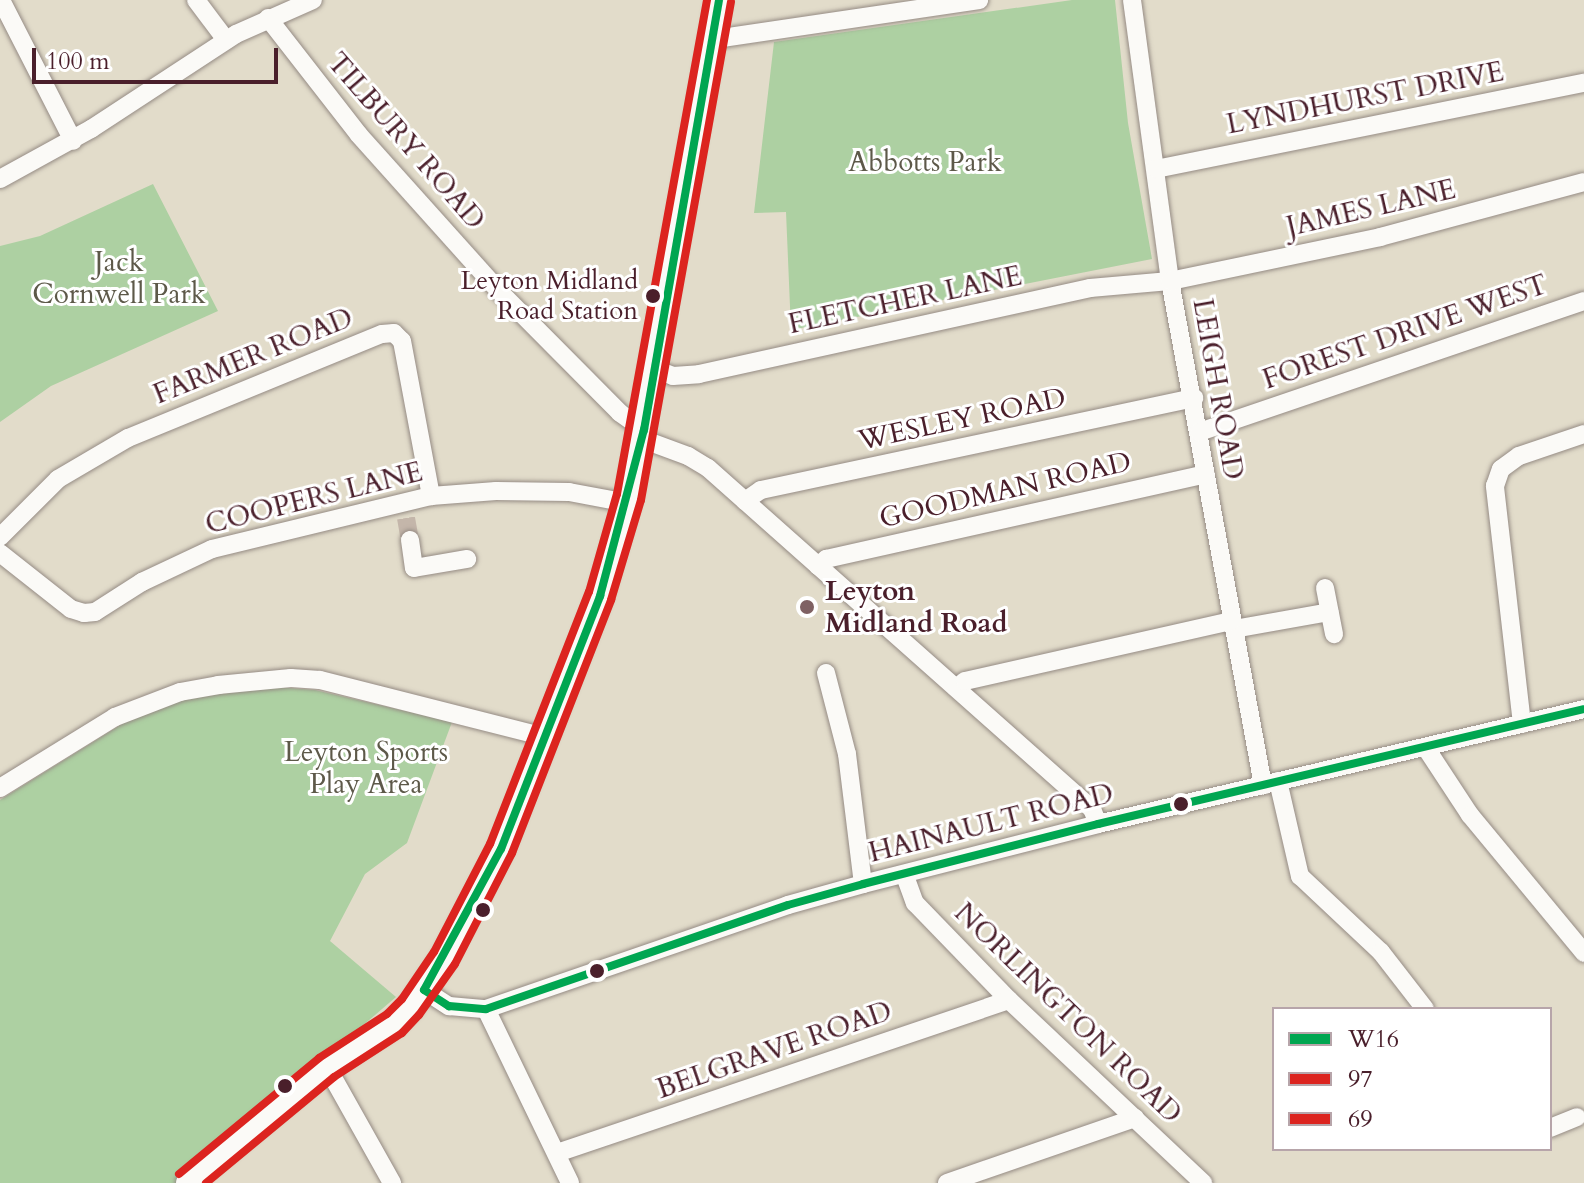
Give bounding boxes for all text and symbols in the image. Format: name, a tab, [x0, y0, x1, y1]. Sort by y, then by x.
scale bar	[36, 32, 282, 82]
text: 100 m	[46, 45, 110, 78]
street label: TILBURY ROAD	[320, 46, 492, 236]
street label: LYNDHURST DRIVE	[1224, 55, 1506, 141]
park label: Abbotts Park	[848, 145, 1002, 179]
street label: JAMES LANE	[1283, 172, 1459, 244]
park label: Jack Cornwell Park	[32, 245, 206, 311]
street label: FLETCHER LANE	[785, 259, 1025, 341]
place label: Leyton Midland Road Station	[461, 265, 638, 326]
street label: FOREST DRIVE WEST	[1258, 267, 1552, 397]
marker: Leyton Midland Road Station	[645, 288, 661, 304]
street label: LEIGH ROAD	[1186, 296, 1250, 482]
street label: FARMER ROAD	[148, 301, 358, 411]
street label: WESLEY ROAD	[855, 381, 1069, 457]
street label: GOODMAN ROAD	[876, 445, 1134, 535]
street label: COOPERS LANE	[202, 455, 426, 541]
place label: Leyton Midland Road	[825, 574, 1007, 640]
marker: Leyton Midland Road	[796, 596, 818, 618]
park label: Leyton Sports Play Area	[284, 735, 448, 801]
street label: HAINAULT ROAD	[865, 776, 1117, 870]
unlabelled marker	[1173, 796, 1189, 812]
street label: NORLINGTON ROAD	[948, 896, 1188, 1130]
unlabelled marker	[475, 902, 491, 918]
unlabelled marker	[589, 963, 605, 979]
street label: BELGRAVE ROAD	[652, 994, 896, 1106]
legend	[1272, 1007, 1552, 1151]
text: W16	[1348, 1023, 1399, 1056]
text: 97	[1348, 1063, 1373, 1096]
unlabelled marker	[277, 1078, 293, 1094]
text: 69	[1348, 1103, 1373, 1136]

